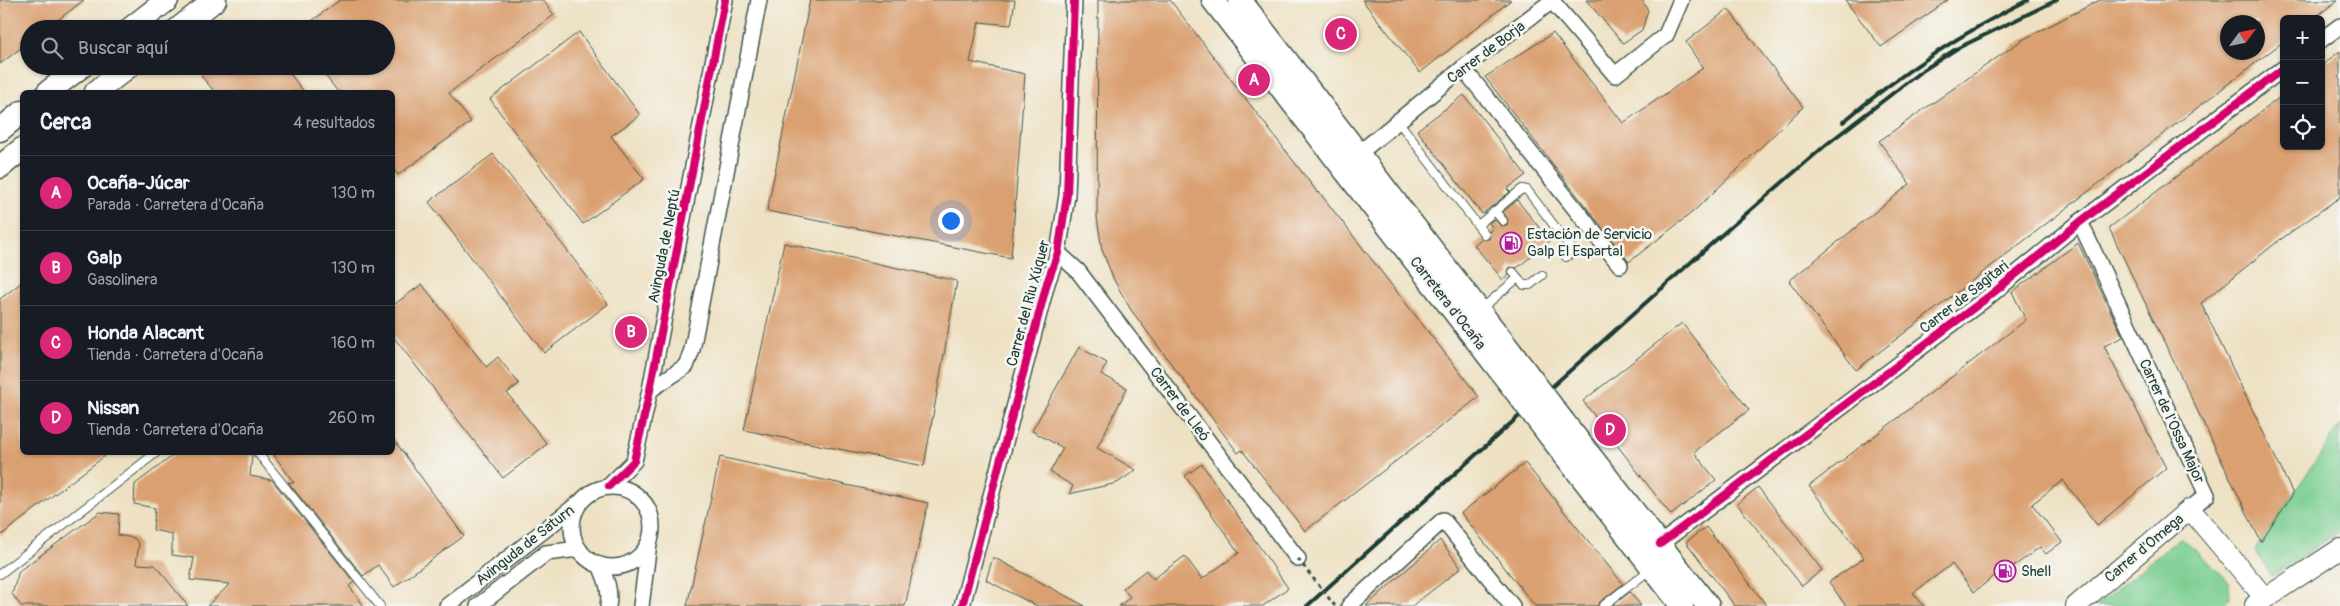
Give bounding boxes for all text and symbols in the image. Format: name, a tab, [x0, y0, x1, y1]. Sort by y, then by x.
pin: C	[1325, 15, 1357, 53]
north arrow	[2220, 15, 2265, 60]
map controls	[2280, 15, 2325, 150]
button: +	[2280, 15, 2325, 60]
street label: Carrer de Borja	[1443, 17, 1529, 88]
search box	[20, 20, 395, 75]
icon: search	[38, 34, 66, 62]
text: Buscar aquí	[78, 36, 169, 60]
button: −	[2280, 60, 2325, 105]
pin: A	[1238, 61, 1270, 99]
button: locate	[2280, 105, 2325, 150]
text: Cerca	[40, 109, 91, 136]
text: 4 resultados	[293, 113, 375, 133]
text: Ocaña-Júcar	[87, 171, 190, 195]
text: A	[51, 183, 61, 203]
text: 130 m	[331, 183, 375, 203]
street label: Avinguda de Neptú	[644, 187, 685, 305]
text: Parada · Carretera d'Ocaña	[87, 195, 264, 215]
your location	[938, 208, 964, 234]
place label: Estación de Servicio Galp El Espartal	[1527, 225, 1652, 261]
fuel station icon: Estación de Servicio Galp El Espartal	[1499, 231, 1523, 255]
street label: Carrer del Riu Xúquer	[1002, 237, 1055, 368]
text: Galp	[87, 246, 122, 270]
street label: Carretera d'Ocaña	[1405, 253, 1490, 354]
street label: Carrer de Sagitari	[1916, 257, 2013, 338]
text: B	[51, 258, 61, 278]
text: 130 m	[331, 258, 375, 278]
text: Gasolinera	[87, 270, 157, 290]
pin: B	[615, 313, 647, 351]
text: Honda Alacant	[87, 321, 204, 345]
text: C	[51, 333, 61, 353]
text: 160 m	[331, 333, 375, 353]
text: Tienda · Carretera d'Ocaña	[87, 345, 263, 365]
street label: Carrer de l'Ossa Major	[2134, 356, 2209, 487]
street label: Carrer de Lleó	[1145, 363, 1214, 445]
text: Nissan	[87, 396, 139, 420]
text: D	[51, 408, 61, 428]
text: 260 m	[328, 408, 375, 428]
pin: D	[1594, 411, 1626, 449]
text: Tienda · Carretera d'Ocaña	[87, 420, 263, 440]
street label: Avinguda de Saturn	[472, 501, 578, 590]
street label: Carrer d'Omega	[2101, 510, 2188, 587]
fuel station icon: Shell	[1993, 559, 2017, 583]
place label: Shell	[2021, 562, 2051, 581]

